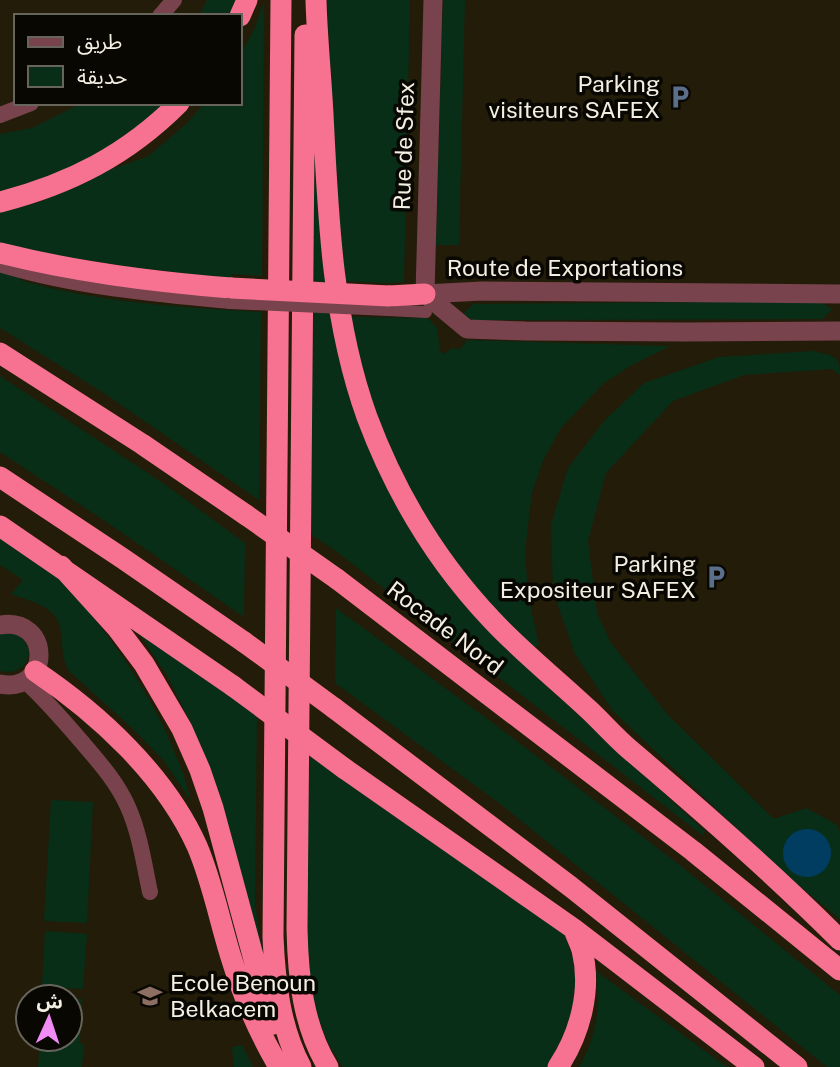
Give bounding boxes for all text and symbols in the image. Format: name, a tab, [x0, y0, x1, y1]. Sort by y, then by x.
legend	[14, 14, 242, 105]
text: طريق	[77, 29, 122, 55]
text: حديقة	[77, 64, 127, 89]
place label: Parking visiteurs SAFEX	[489, 70, 660, 123]
street label: Rue de Sfex	[388, 81, 419, 211]
parking icon: Parking visiteurs SAFEX	[666, 83, 694, 111]
street label: Route de Exportations	[447, 254, 683, 281]
place label: Parking Expositeur SAFEX	[500, 550, 696, 603]
parking icon: Parking Expositeur SAFEX	[702, 563, 730, 591]
street label: Rocade Nord	[382, 575, 509, 680]
place label: Ecole Benoun Belkacem	[170, 969, 316, 1022]
school or university icon: Ecole Benoun Belkacem	[136, 982, 164, 1010]
north arrow	[14, 983, 84, 1053]
text: ش	[36, 989, 63, 1013]

